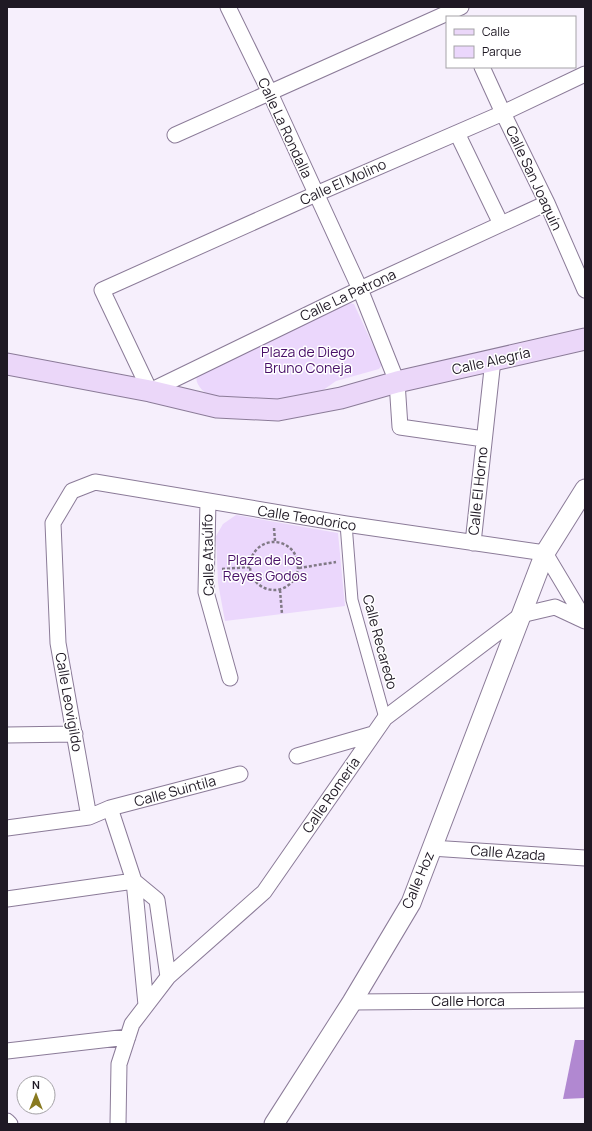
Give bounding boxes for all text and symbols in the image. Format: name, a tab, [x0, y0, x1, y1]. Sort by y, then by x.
legend	[446, 16, 576, 68]
text: Calle	[482, 23, 510, 40]
text: Parque	[482, 43, 521, 60]
street label: Calle La Rondalla	[254, 74, 317, 181]
street label: Calle San Joaquín	[502, 122, 567, 233]
street label: Calle El Molino	[297, 154, 389, 209]
street label: Calle La Patrona	[297, 264, 399, 325]
park label: Plaza de Diego Bruno Coneja	[261, 342, 355, 377]
street label: Calle Alegría	[450, 342, 532, 379]
street label: Calle El Horno	[463, 446, 492, 536]
street label: Calle Teodorico	[256, 500, 358, 535]
street label: Calle Ataúlfo	[197, 514, 218, 596]
park label: Plaza de los Reyes Godos	[223, 550, 307, 585]
street label: Calle Recaredo	[359, 592, 402, 691]
street label: Calle Leovigildo	[51, 651, 88, 753]
street label: Calle Romería	[297, 753, 364, 836]
street label: Calle Suintila	[132, 770, 218, 811]
street label: Calle Azada	[470, 840, 546, 865]
street label: Calle Hoz	[397, 848, 438, 911]
street label: Calle Horca	[431, 991, 505, 1010]
north arrow	[16, 1075, 56, 1115]
text: N	[32, 1077, 40, 1092]

